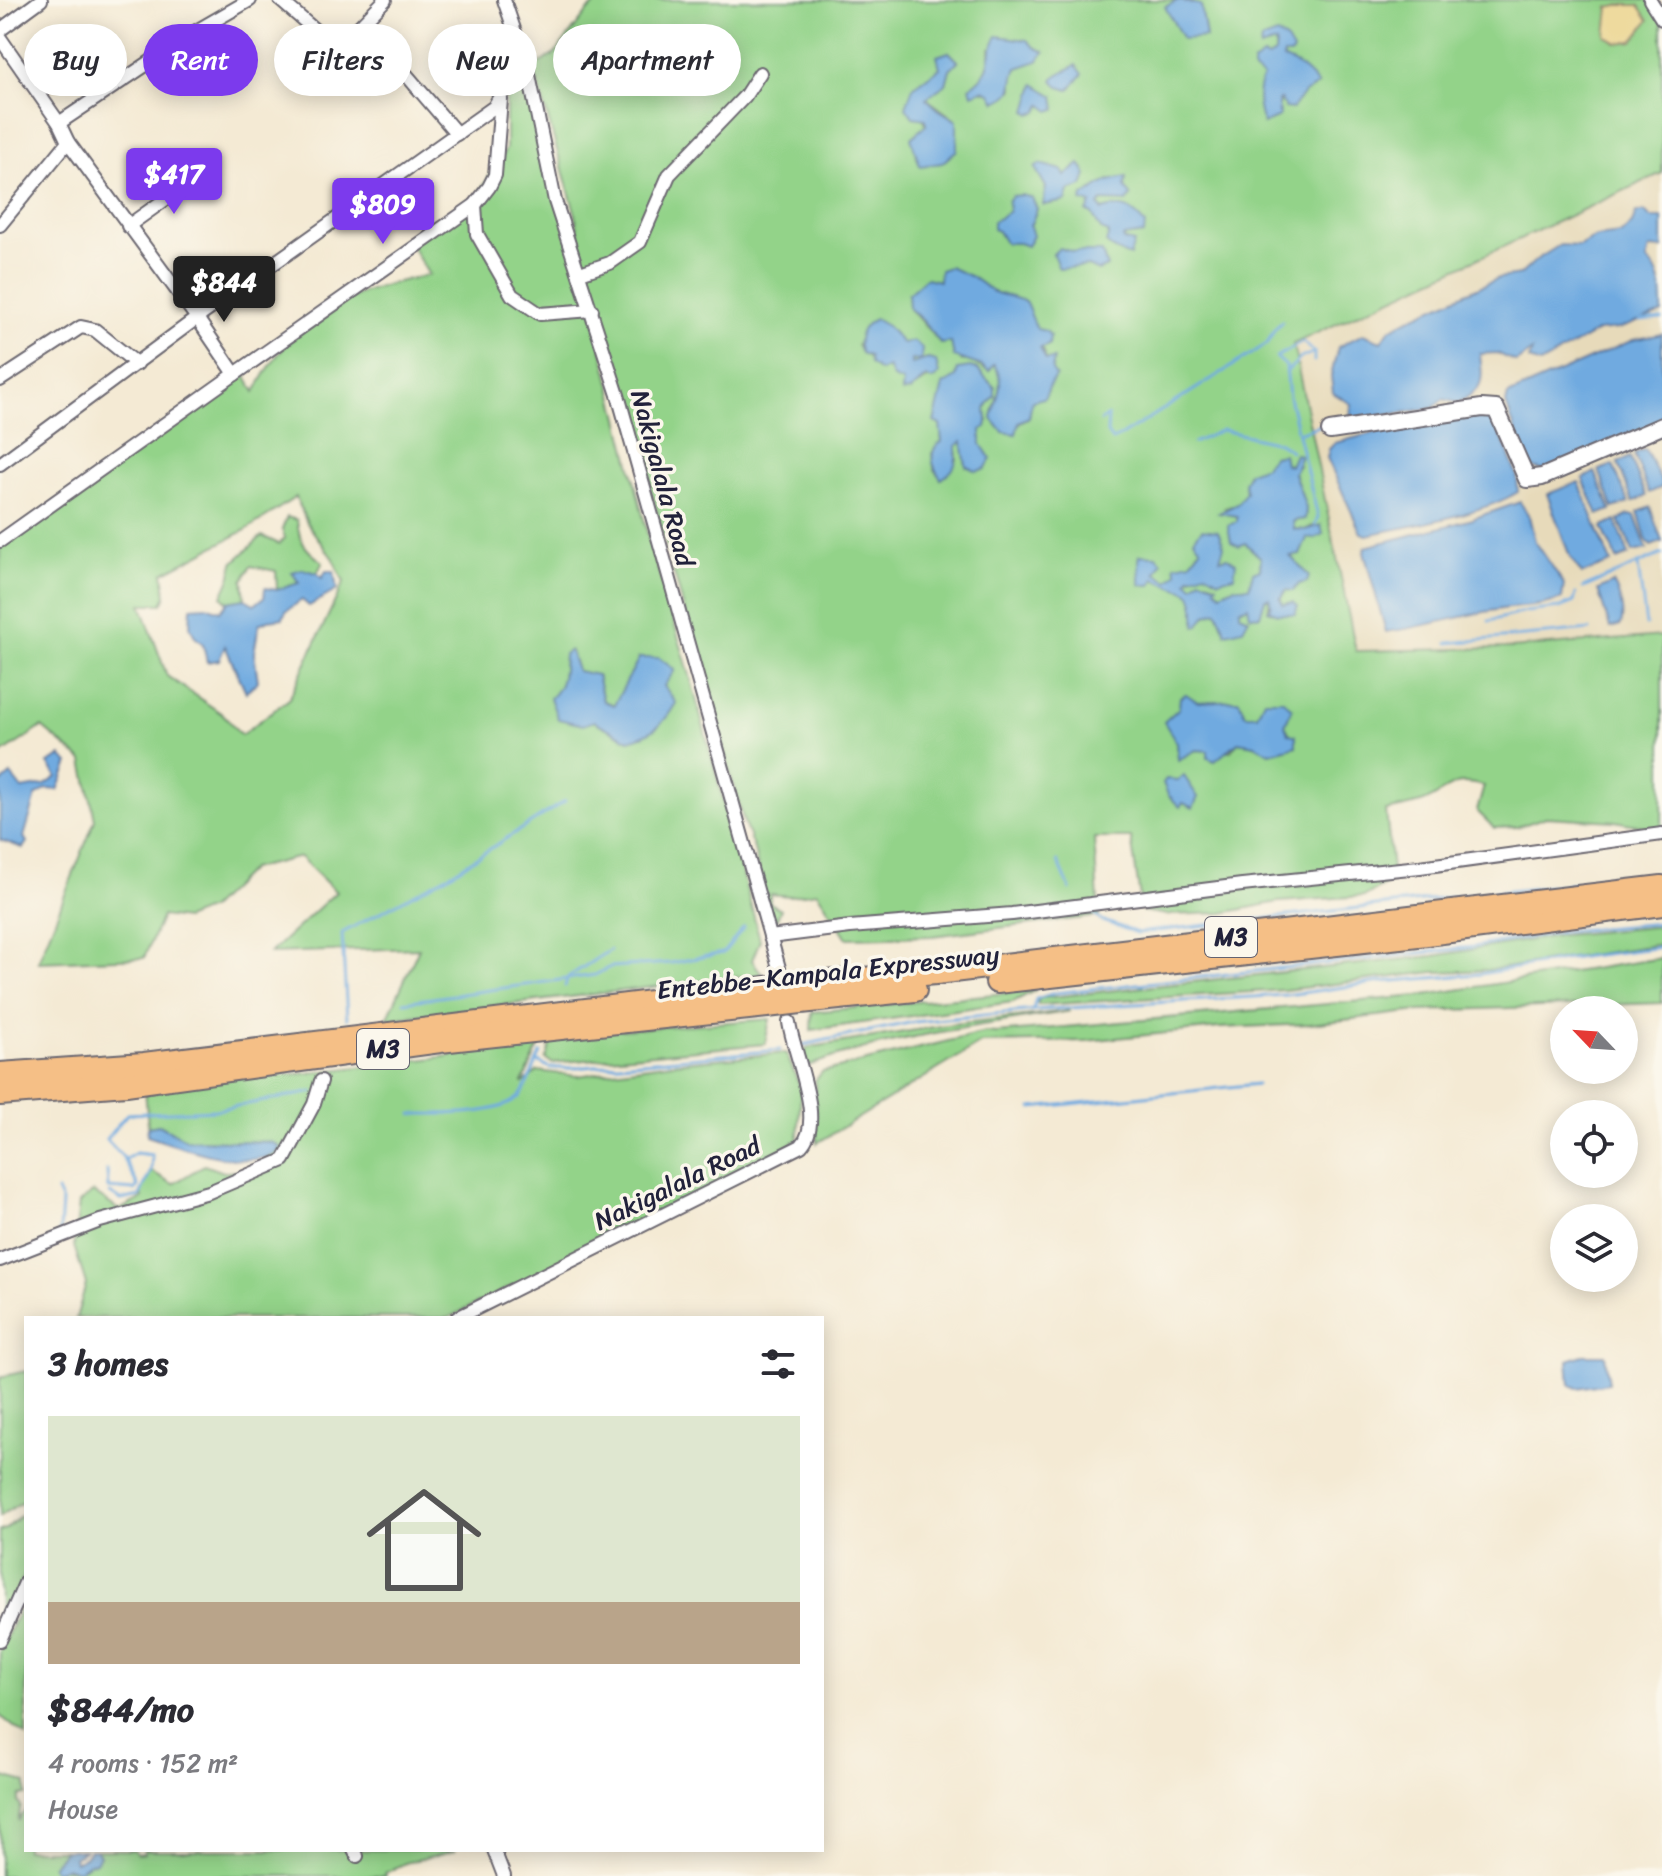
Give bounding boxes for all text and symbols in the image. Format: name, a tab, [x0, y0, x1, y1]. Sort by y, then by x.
chip: Buy	[24, 24, 127, 96]
chip: Rent	[143, 24, 258, 96]
chip: Filters	[274, 24, 412, 96]
chip: New	[428, 24, 537, 96]
chip: Apartment	[553, 24, 741, 96]
pin: $417	[127, 148, 221, 216]
text: $417	[144, 151, 204, 197]
pin: $809	[336, 178, 430, 246]
text: $809	[350, 181, 416, 227]
pin: $844	[177, 256, 271, 324]
text: $844	[191, 259, 257, 305]
street label: Nakigalala Road	[617, 384, 709, 574]
road number: M3	[1205, 917, 1257, 957]
street label: Entebbe–Kampala Expressway	[655, 931, 1002, 1013]
north arrow	[1550, 996, 1638, 1084]
map controls	[1550, 996, 1638, 1292]
road number: M3	[357, 1029, 409, 1069]
button: locate	[1550, 1100, 1638, 1188]
street label: Nakigalala Road	[585, 1122, 771, 1243]
button: layers	[1550, 1204, 1638, 1292]
text: 3 homes	[48, 1334, 168, 1394]
icon: filters	[756, 1342, 800, 1386]
icon: home	[352, 1468, 496, 1612]
text: $844/mo	[48, 1680, 194, 1740]
text: 4 rooms · 152 m²	[48, 1740, 238, 1786]
text: House	[48, 1786, 118, 1832]

